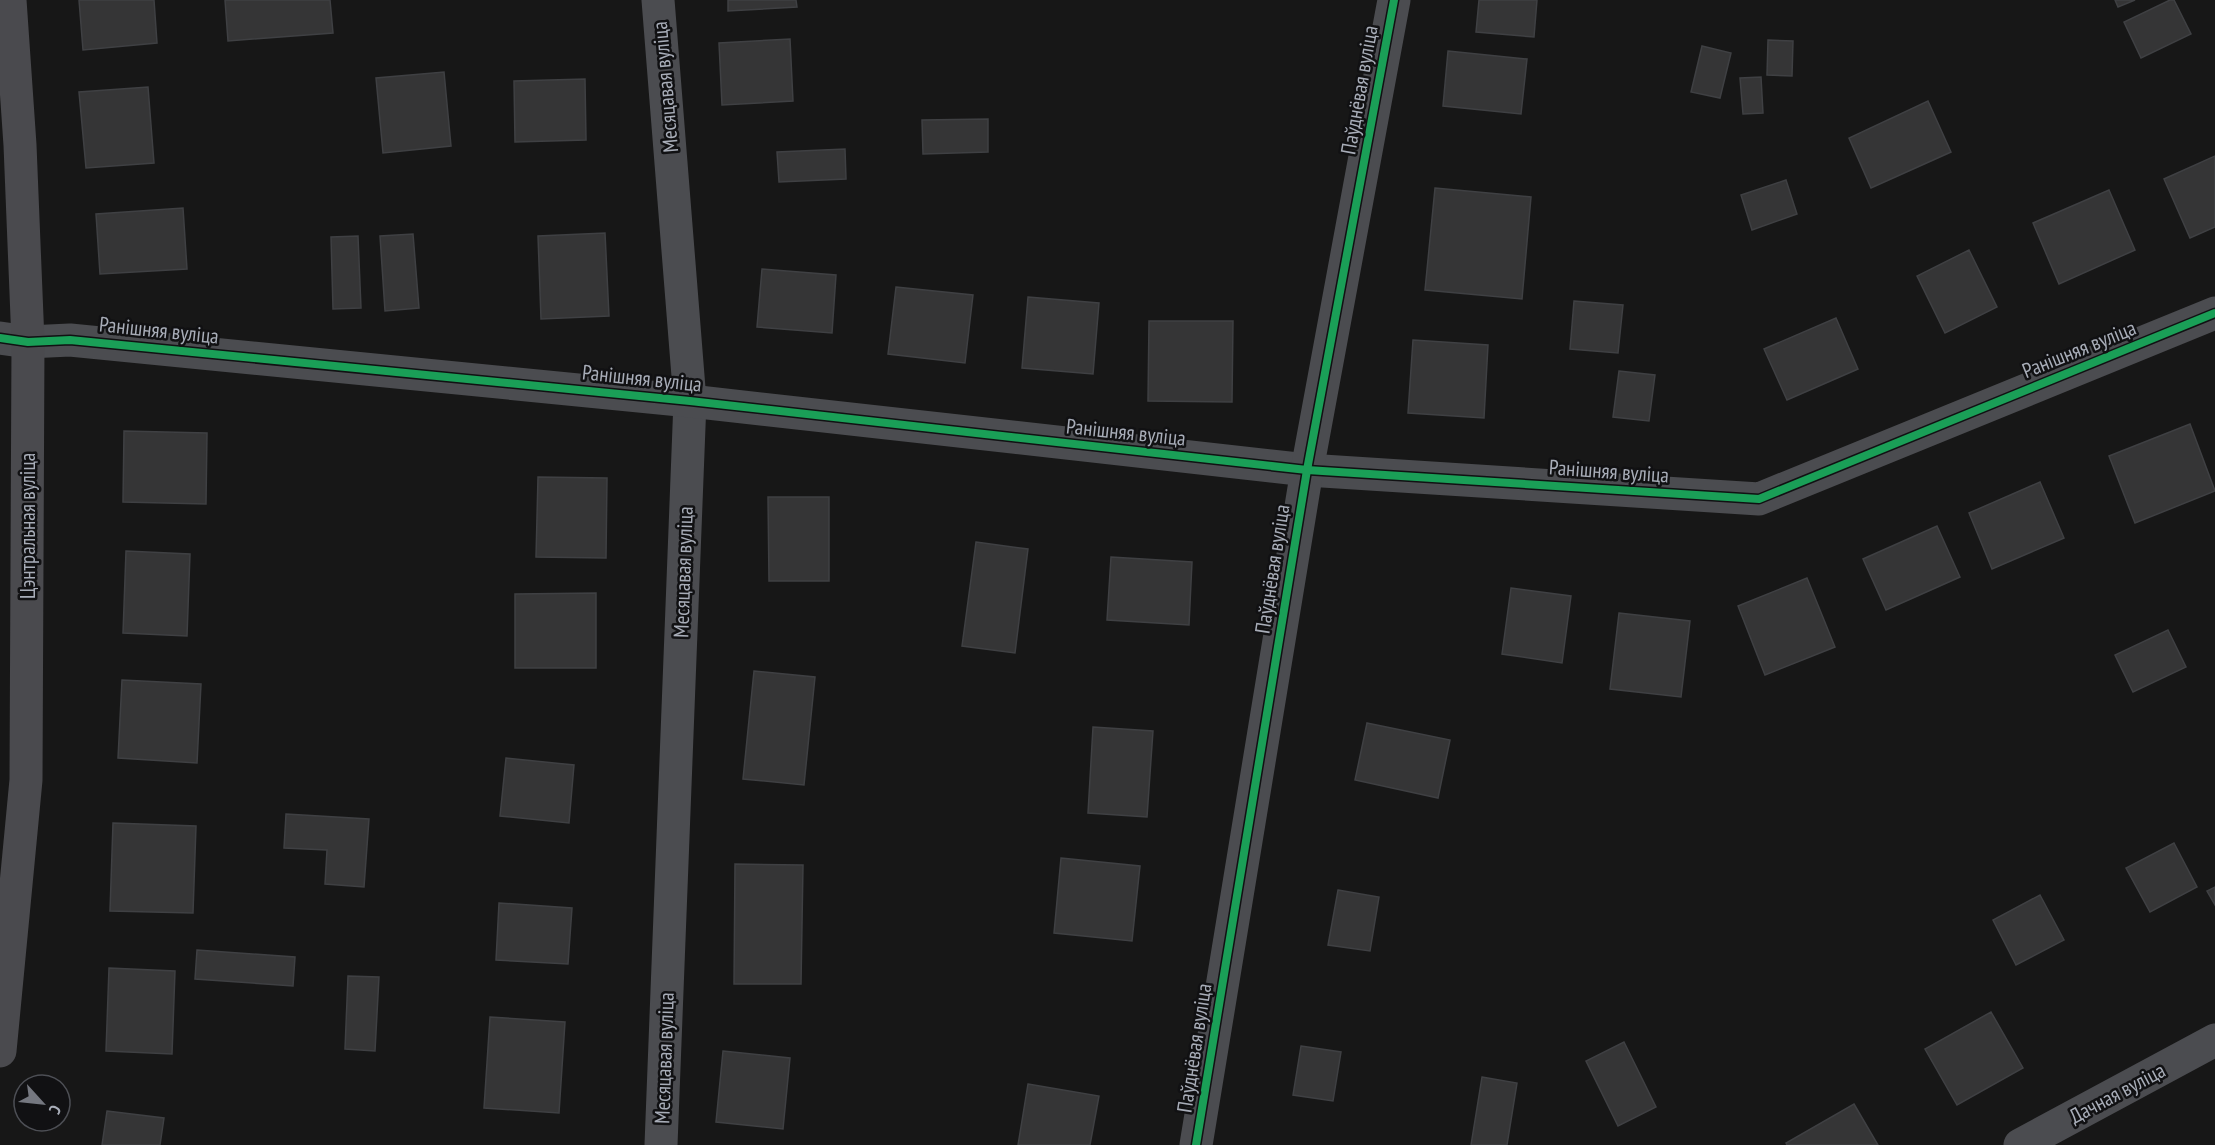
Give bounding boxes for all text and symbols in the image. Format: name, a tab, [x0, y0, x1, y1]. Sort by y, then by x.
street label: Месяцавая вуліца	[646, 20, 684, 154]
street label: Паўднёвая вуліца	[1334, 23, 1384, 157]
street label: Ранішняя вуліца	[98, 310, 220, 350]
street label: Ранішняя вуліца	[2018, 314, 2140, 384]
street label: Ранішняя вуліца	[581, 358, 703, 398]
street label: Ранішняя вуліца	[1065, 412, 1187, 452]
street label: Цэнтральная вуліца	[14, 453, 41, 599]
street label: Ранішняя вуліца	[1548, 453, 1670, 489]
street label: Паўднёвая вуліца	[1248, 502, 1296, 636]
street label: Месяцавая вуліца	[667, 506, 699, 638]
street label: Паўднёвая вуліца	[1170, 981, 1218, 1115]
street label: Месяцавая вуліца	[648, 992, 680, 1124]
street label: Дачная вуліца	[2064, 1056, 2170, 1130]
north arrow	[12, 1073, 72, 1133]
text: С	[44, 1102, 66, 1118]

